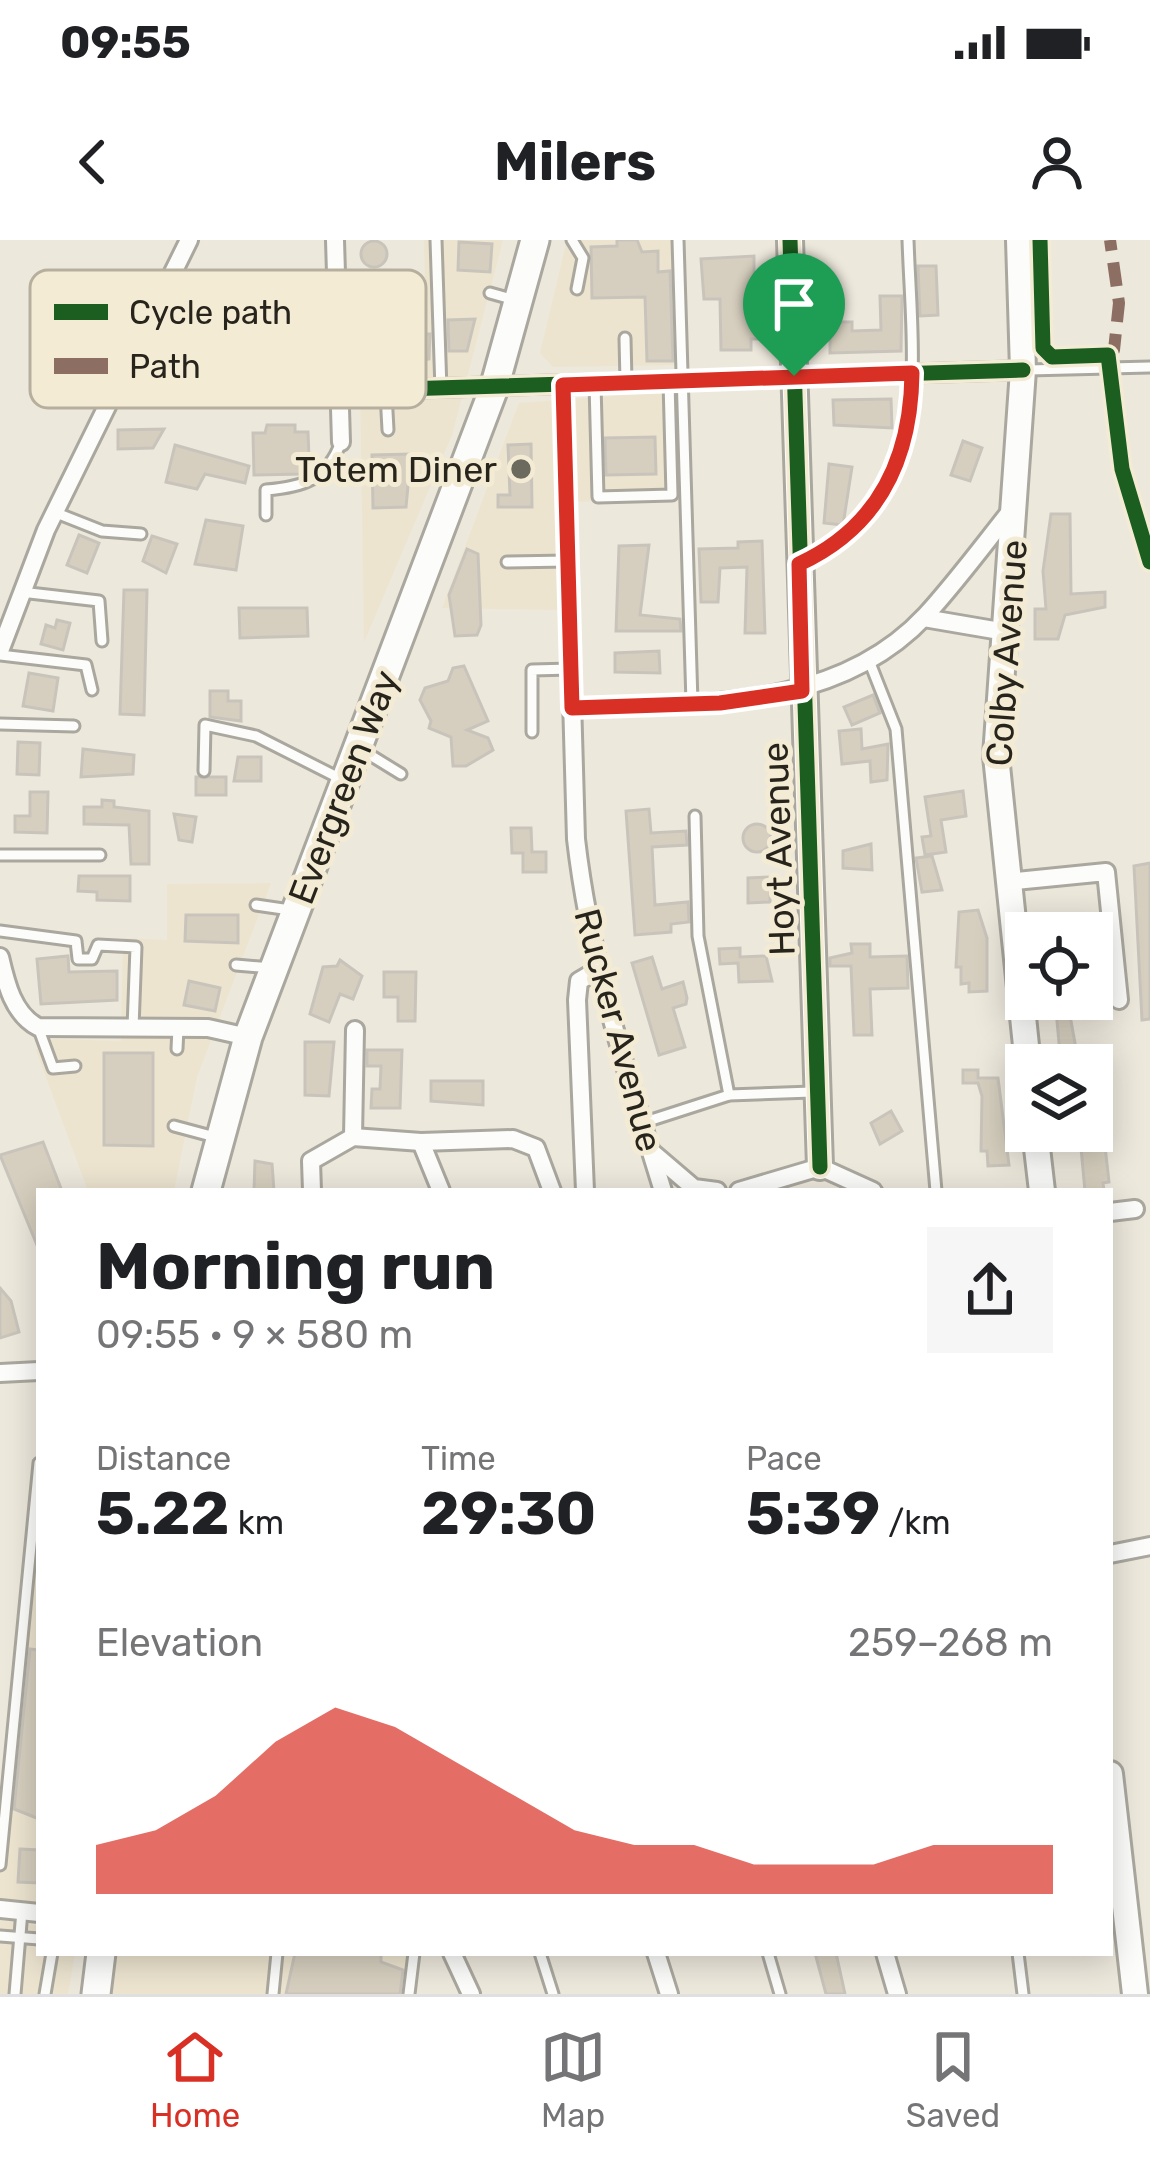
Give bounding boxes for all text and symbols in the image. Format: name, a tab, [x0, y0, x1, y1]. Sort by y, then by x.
text: 09:55	[60, 16, 191, 69]
icon: back	[60, 129, 126, 195]
icon: person	[1024, 129, 1090, 195]
text: Milers	[494, 130, 656, 194]
pin	[743, 253, 845, 376]
legend	[30, 270, 426, 408]
icon: arrive	[761, 271, 827, 337]
text: Cycle path	[129, 293, 292, 332]
text: Path	[129, 347, 201, 386]
place label: Totem Diner	[295, 448, 497, 491]
marker: Totem Diner	[508, 456, 534, 482]
street label: Colby Avenue	[977, 538, 1036, 768]
street label: Evergreen Way	[279, 664, 408, 910]
street label: Hoyt Avenue	[753, 742, 804, 956]
street label: Rucker Avenue	[565, 904, 672, 1156]
map controls	[1005, 912, 1113, 1152]
button: locate	[1005, 912, 1113, 1020]
button: layers	[1005, 1044, 1113, 1152]
text: Morning run	[96, 1227, 495, 1306]
button: share	[927, 1227, 1053, 1353]
text: 09:55 · 9 × 580 m	[96, 1312, 413, 1358]
text: Distance	[96, 1439, 231, 1478]
text: Time	[421, 1439, 496, 1478]
text: Pace	[746, 1439, 822, 1478]
text: 5.22	[96, 1478, 230, 1549]
text: 29:30	[421, 1478, 596, 1549]
text: 5:39	[746, 1478, 880, 1549]
text: km	[230, 1503, 284, 1542]
text: /km	[880, 1503, 951, 1542]
text: Elevation	[96, 1620, 263, 1666]
text: 259–268 m	[848, 1620, 1053, 1666]
tab: Home	[150, 2024, 240, 2135]
tab: Map	[540, 2024, 606, 2135]
tab: Saved	[906, 2024, 1000, 2135]

